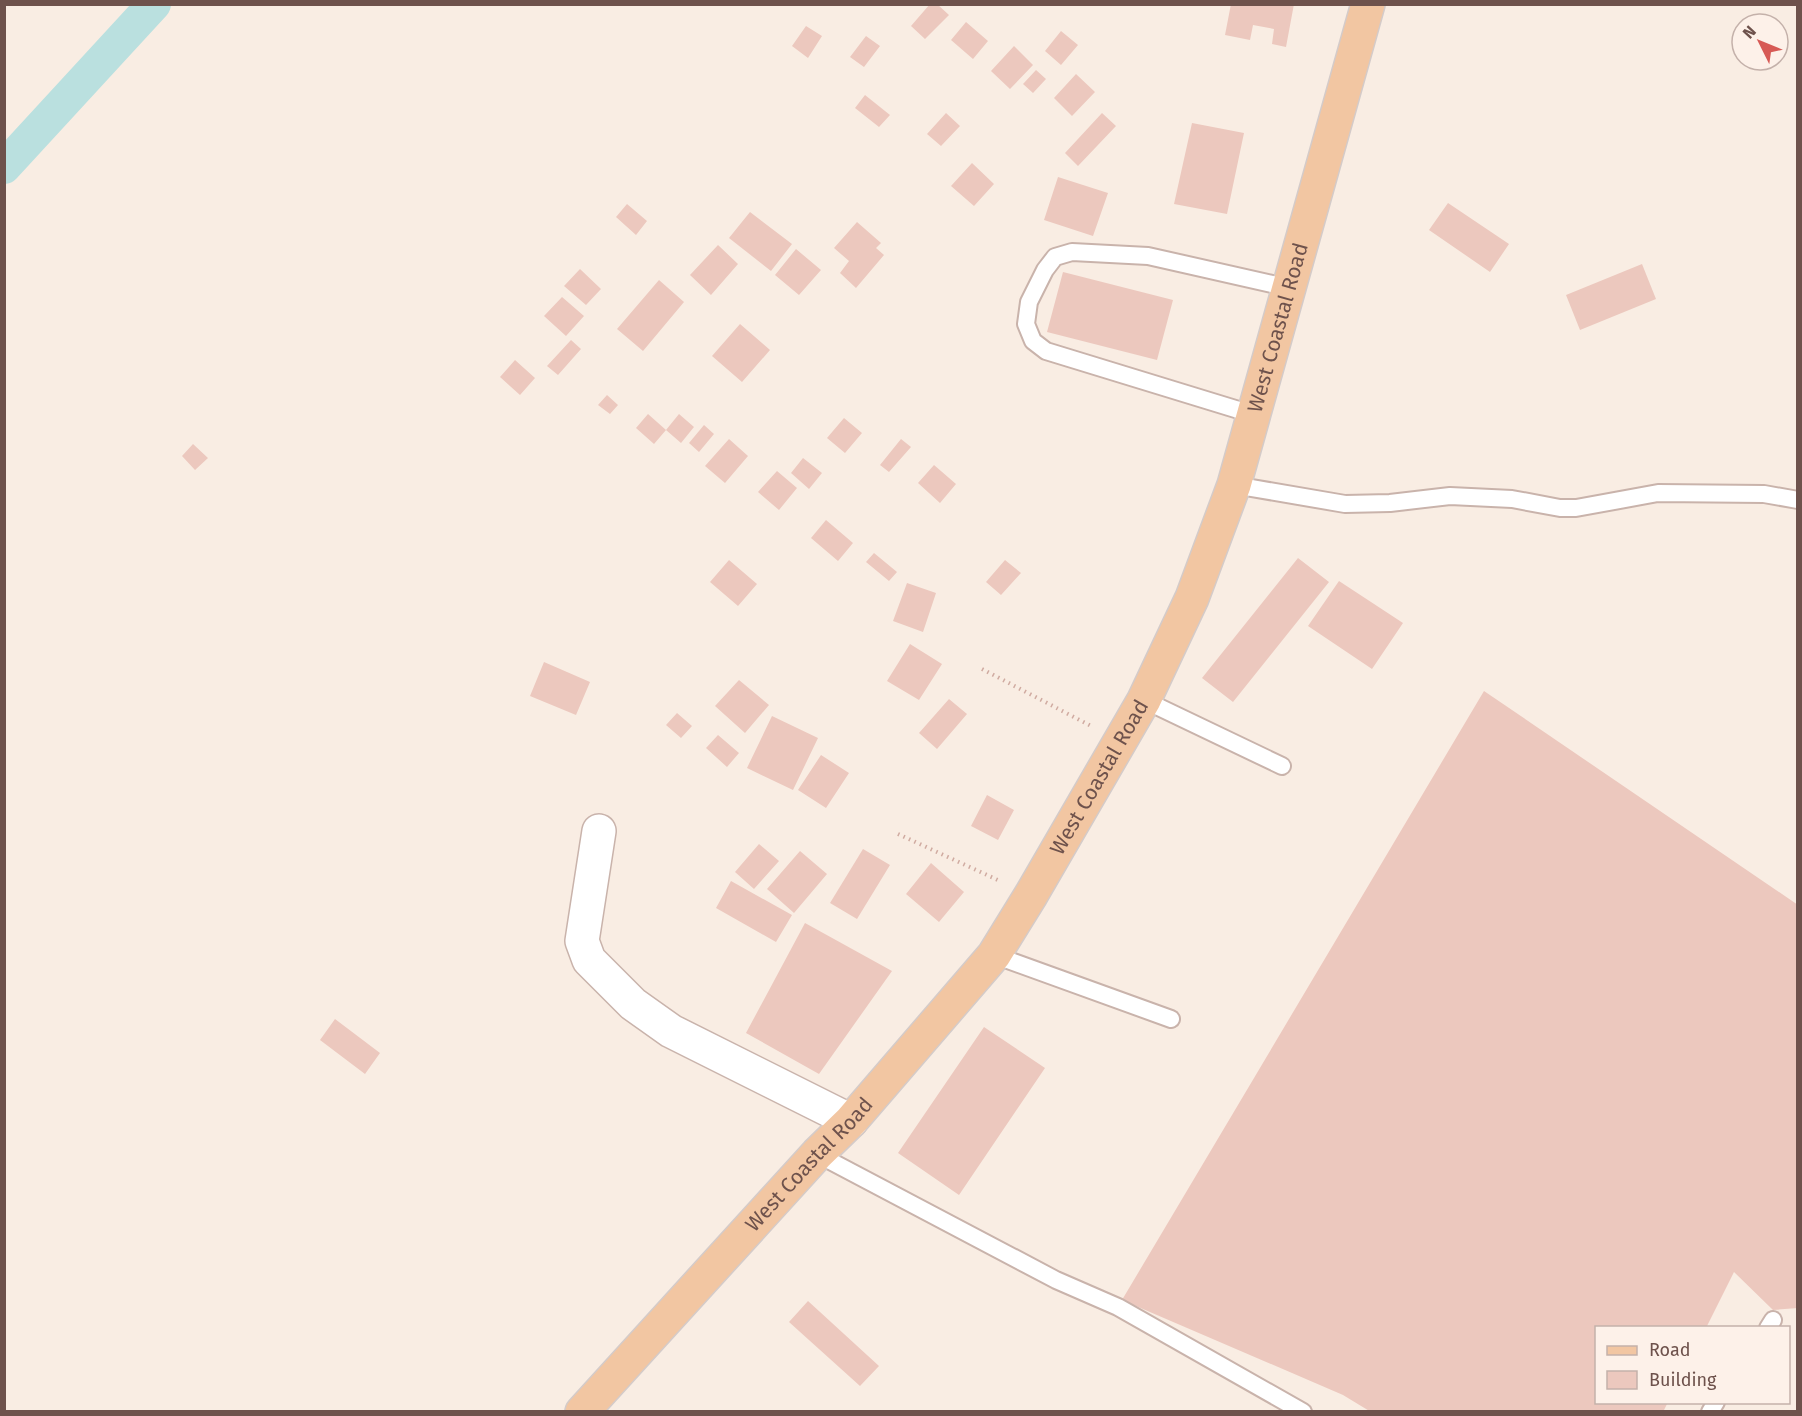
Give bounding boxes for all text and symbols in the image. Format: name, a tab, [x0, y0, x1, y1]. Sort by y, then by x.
north arrow	[1730, 12, 1790, 72]
text: N	[1739, 22, 1760, 42]
street label: West Coastal Road	[1242, 240, 1314, 415]
street label: West Coastal Road	[1044, 695, 1154, 859]
street label: West Coastal Road	[740, 1092, 879, 1237]
legend	[1595, 1326, 1790, 1404]
text: Road	[1649, 1339, 1691, 1361]
text: Building	[1649, 1369, 1717, 1391]

